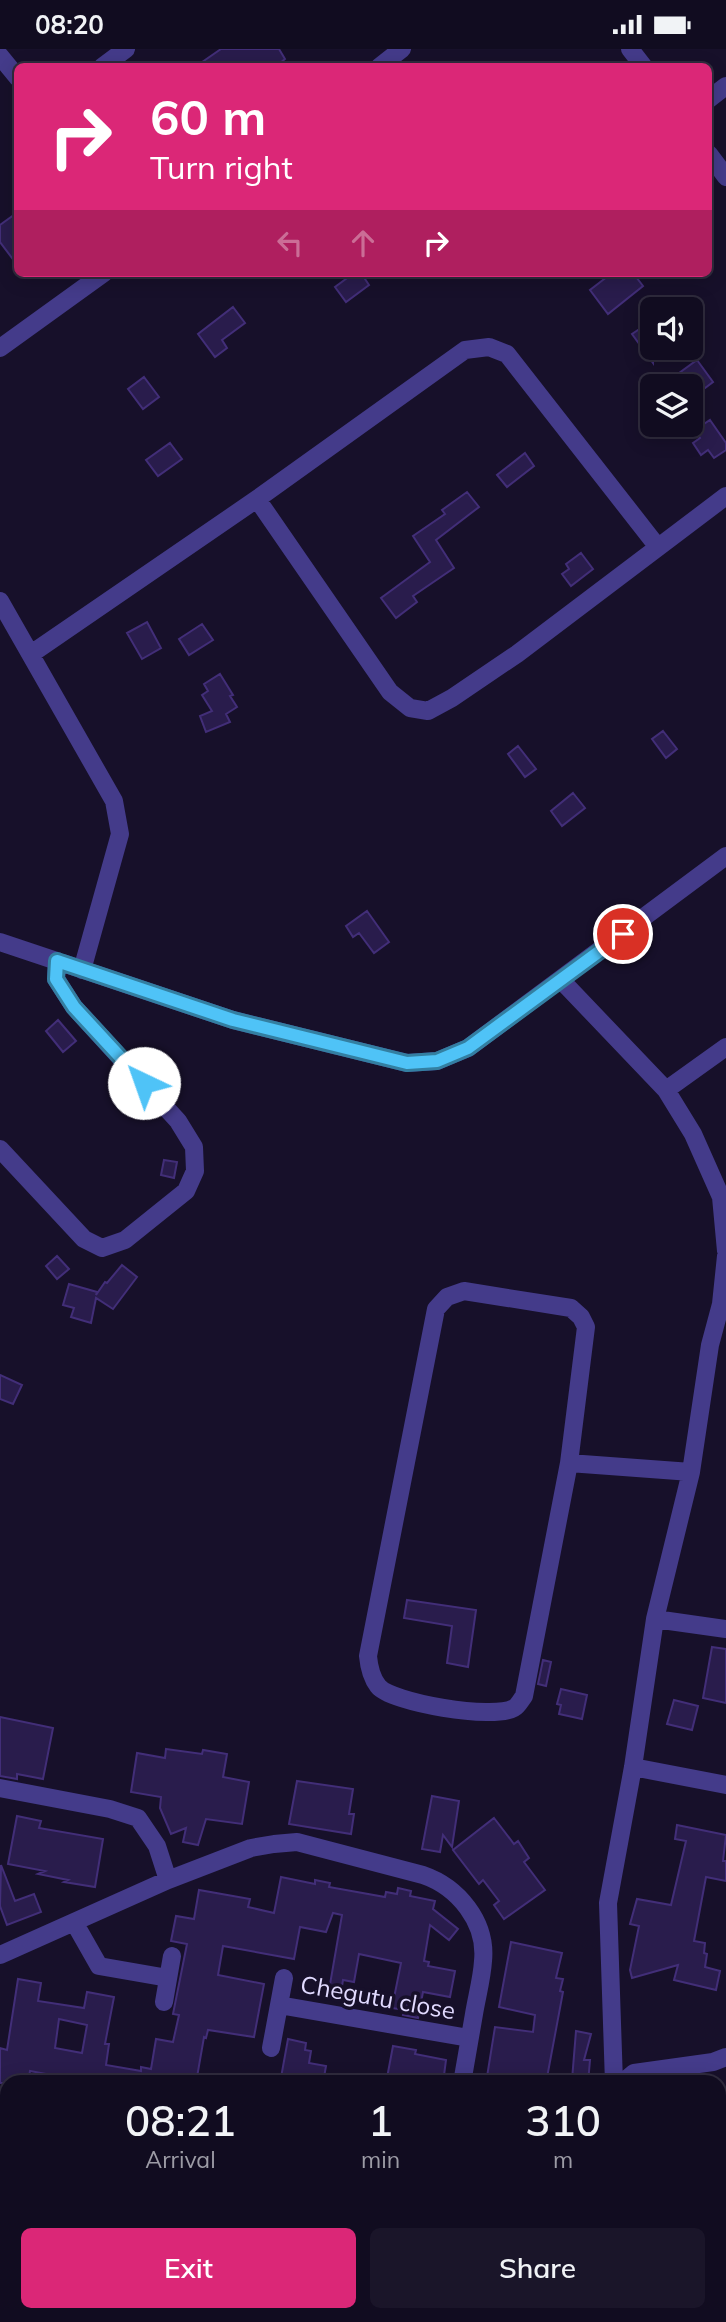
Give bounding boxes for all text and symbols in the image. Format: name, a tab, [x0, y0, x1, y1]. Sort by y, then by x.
text: 08:20	[35, 8, 104, 41]
text: 60 m	[150, 86, 266, 147]
icon: right	[35, 91, 126, 182]
text: Turn right	[150, 147, 293, 187]
icon: left	[271, 224, 309, 262]
icon: ahead	[344, 224, 382, 262]
icon: right	[417, 224, 455, 262]
map controls	[640, 297, 703, 437]
button: sound	[640, 297, 703, 360]
button: layers	[640, 374, 703, 437]
pin	[593, 904, 653, 964]
icon: arrive	[604, 915, 642, 953]
position arrow	[107, 1046, 181, 1120]
street label: Chegutu close	[298, 1969, 458, 2025]
text: 08:21	[125, 2094, 236, 2147]
text: 1	[368, 2094, 393, 2147]
text: 310	[525, 2094, 601, 2147]
text: Arrival	[145, 2145, 216, 2174]
text: min	[361, 2145, 400, 2174]
text: m	[553, 2145, 573, 2174]
button: Exit	[21, 2228, 356, 2308]
button: Share	[370, 2228, 705, 2308]

